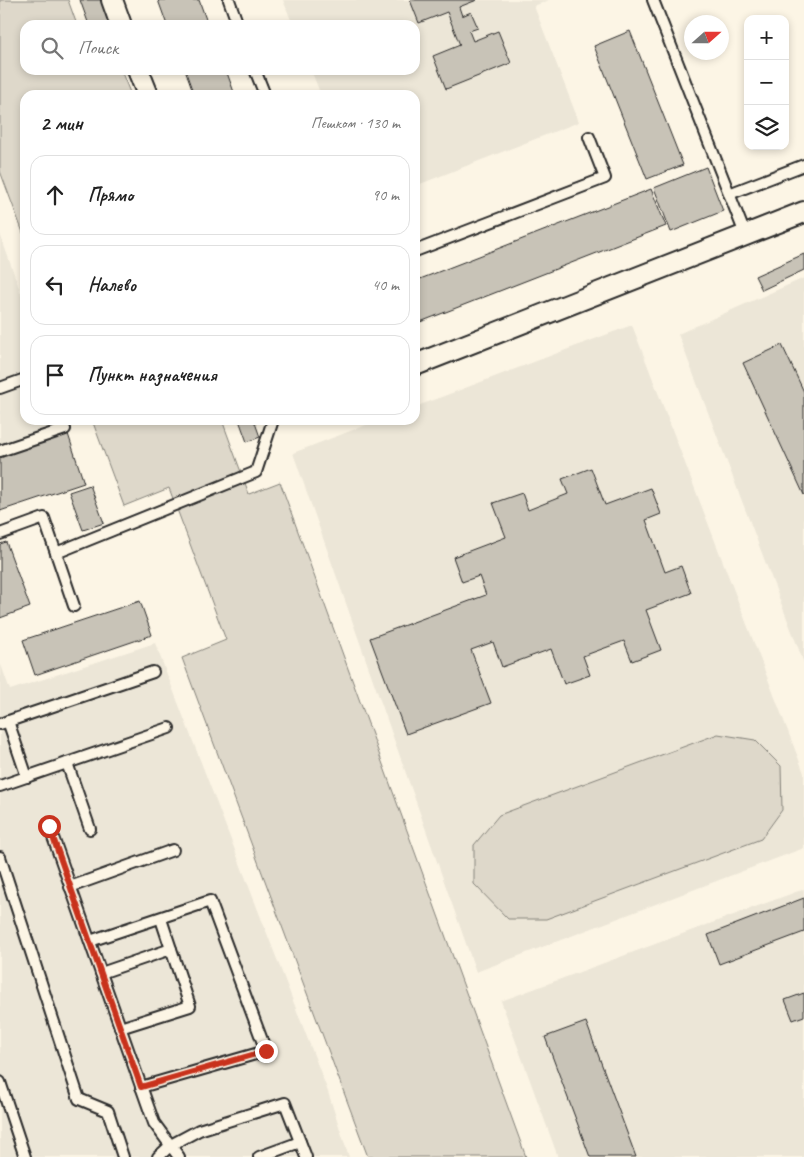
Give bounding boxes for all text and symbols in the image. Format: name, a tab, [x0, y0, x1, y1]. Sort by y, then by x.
north arrow	[684, 15, 729, 60]
map controls	[744, 15, 789, 150]
button: +	[744, 15, 789, 60]
search box	[20, 20, 420, 75]
icon: search	[38, 34, 66, 62]
text: Поиск	[78, 36, 118, 60]
button: −	[744, 60, 789, 105]
button: layers	[744, 105, 789, 150]
text: 2 мин	[40, 110, 83, 136]
text: Пешком · 130 m	[311, 113, 400, 133]
icon: ahead	[41, 181, 69, 209]
text: Прямо	[88, 183, 133, 207]
text: 90 m	[372, 185, 399, 205]
icon: left	[41, 271, 69, 299]
text: Налево	[88, 273, 136, 297]
text: 40 m	[372, 275, 399, 295]
icon: arrive	[41, 361, 69, 389]
text: Пункт назначения	[88, 363, 217, 387]
route start	[38, 815, 61, 838]
route end	[255, 1040, 278, 1063]

